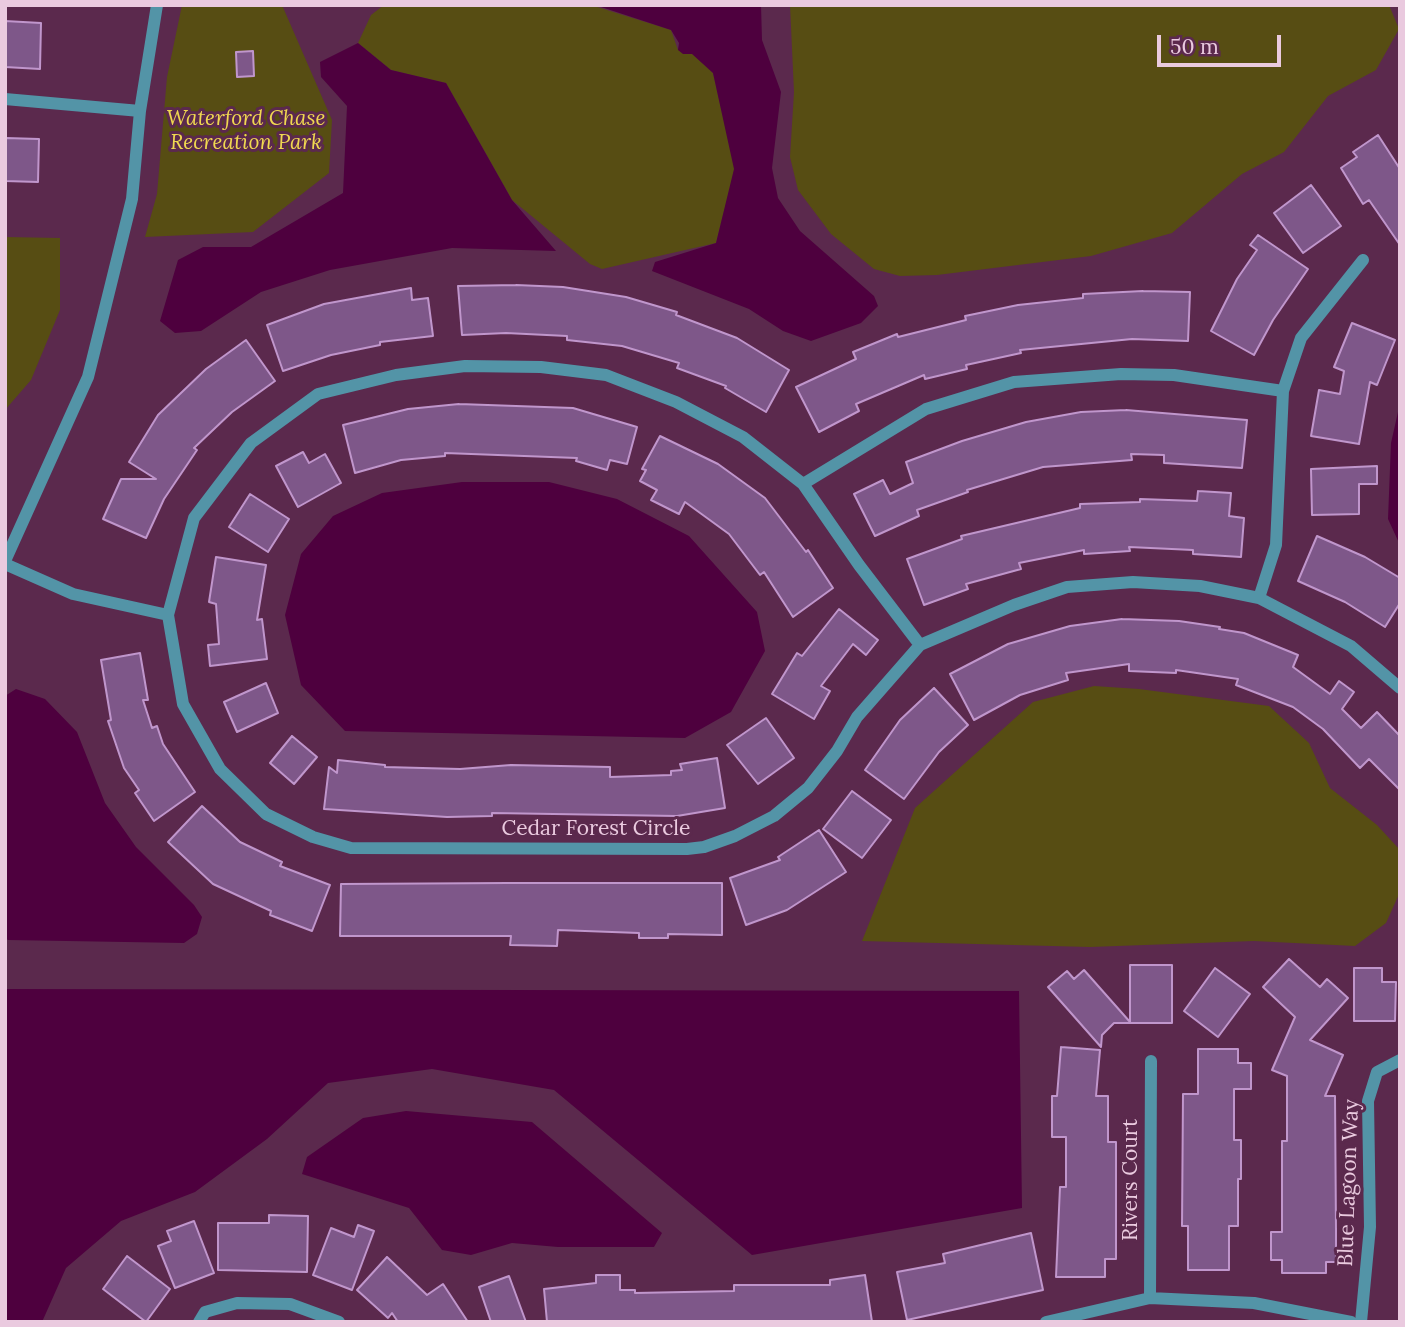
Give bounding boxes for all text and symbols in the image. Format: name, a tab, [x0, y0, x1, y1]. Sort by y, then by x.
scale bar	[1160, 21, 1284, 65]
text: 50 m	[1170, 33, 1219, 60]
park label: Waterford Chase Recreation Park	[166, 106, 326, 156]
street label: Cedar Forest Circle	[502, 816, 690, 842]
street label: Blue Lagoon Way	[1333, 1099, 1365, 1267]
street label: Rivers Court	[1118, 1119, 1144, 1241]

